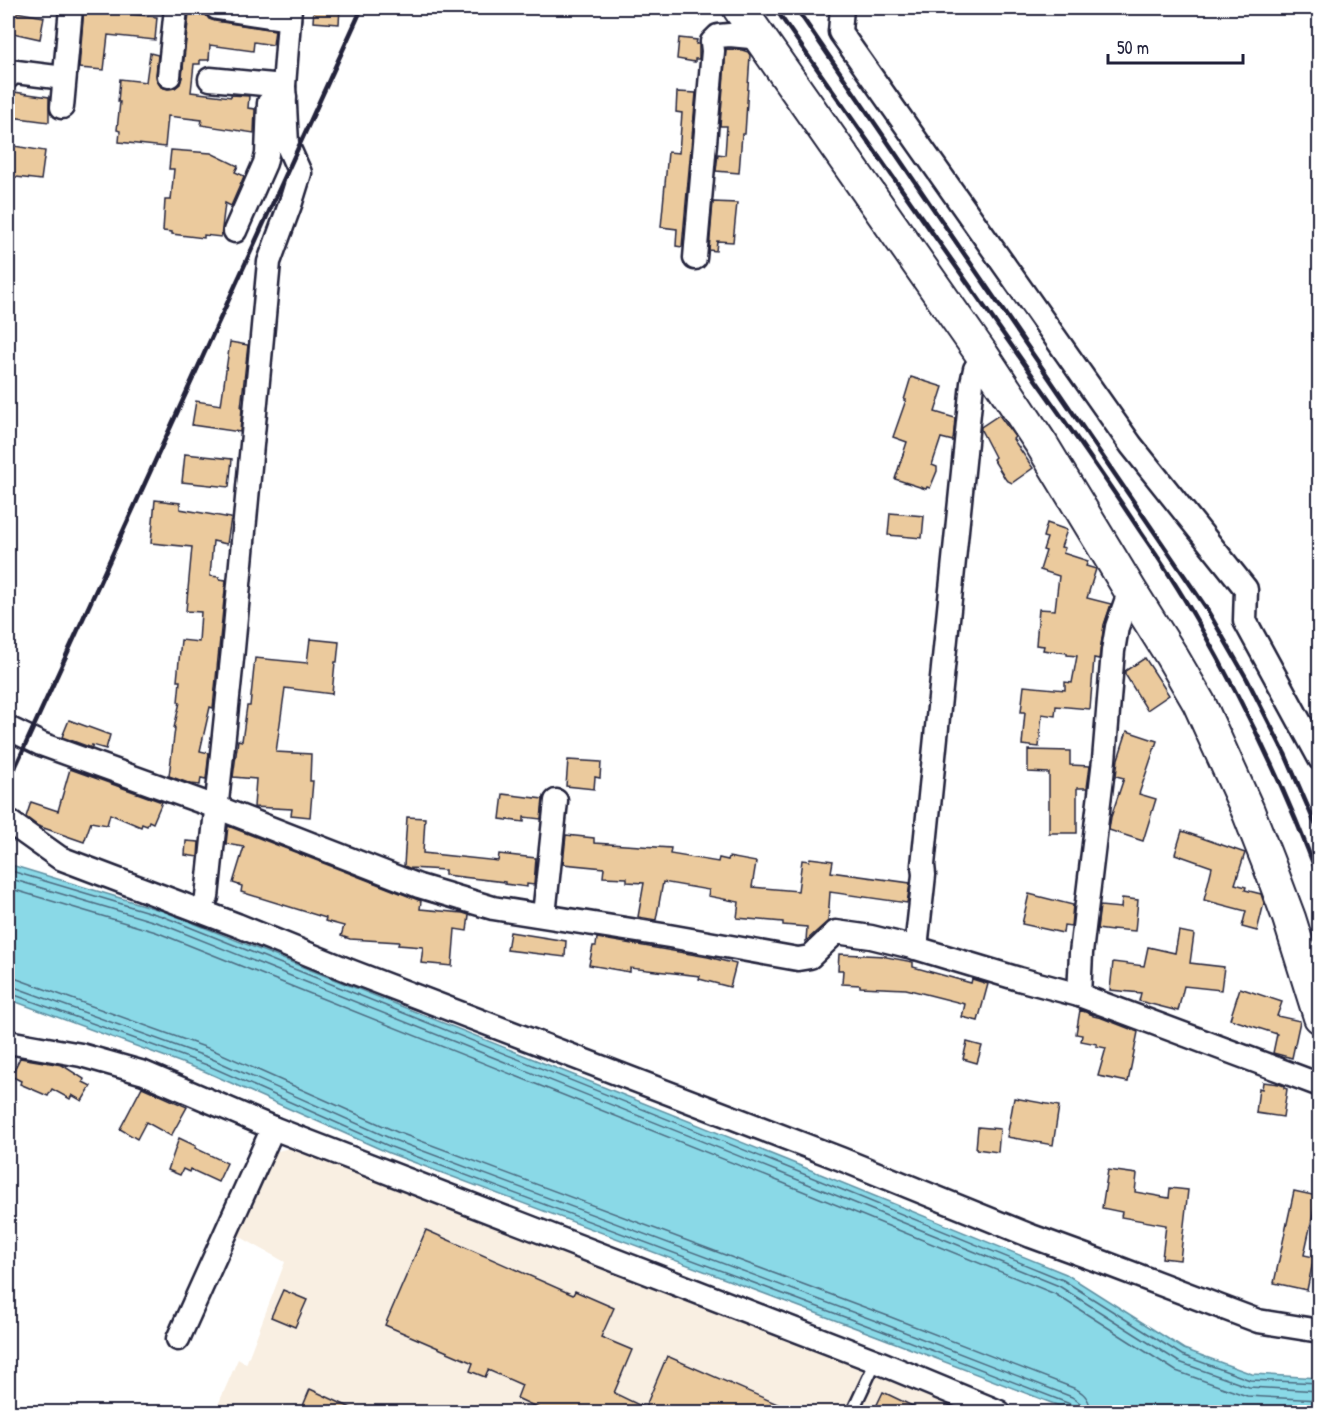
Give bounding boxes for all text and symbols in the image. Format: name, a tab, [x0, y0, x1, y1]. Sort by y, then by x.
scale bar	[1108, 27, 1243, 65]
text: 50 m	[1117, 35, 1149, 60]

